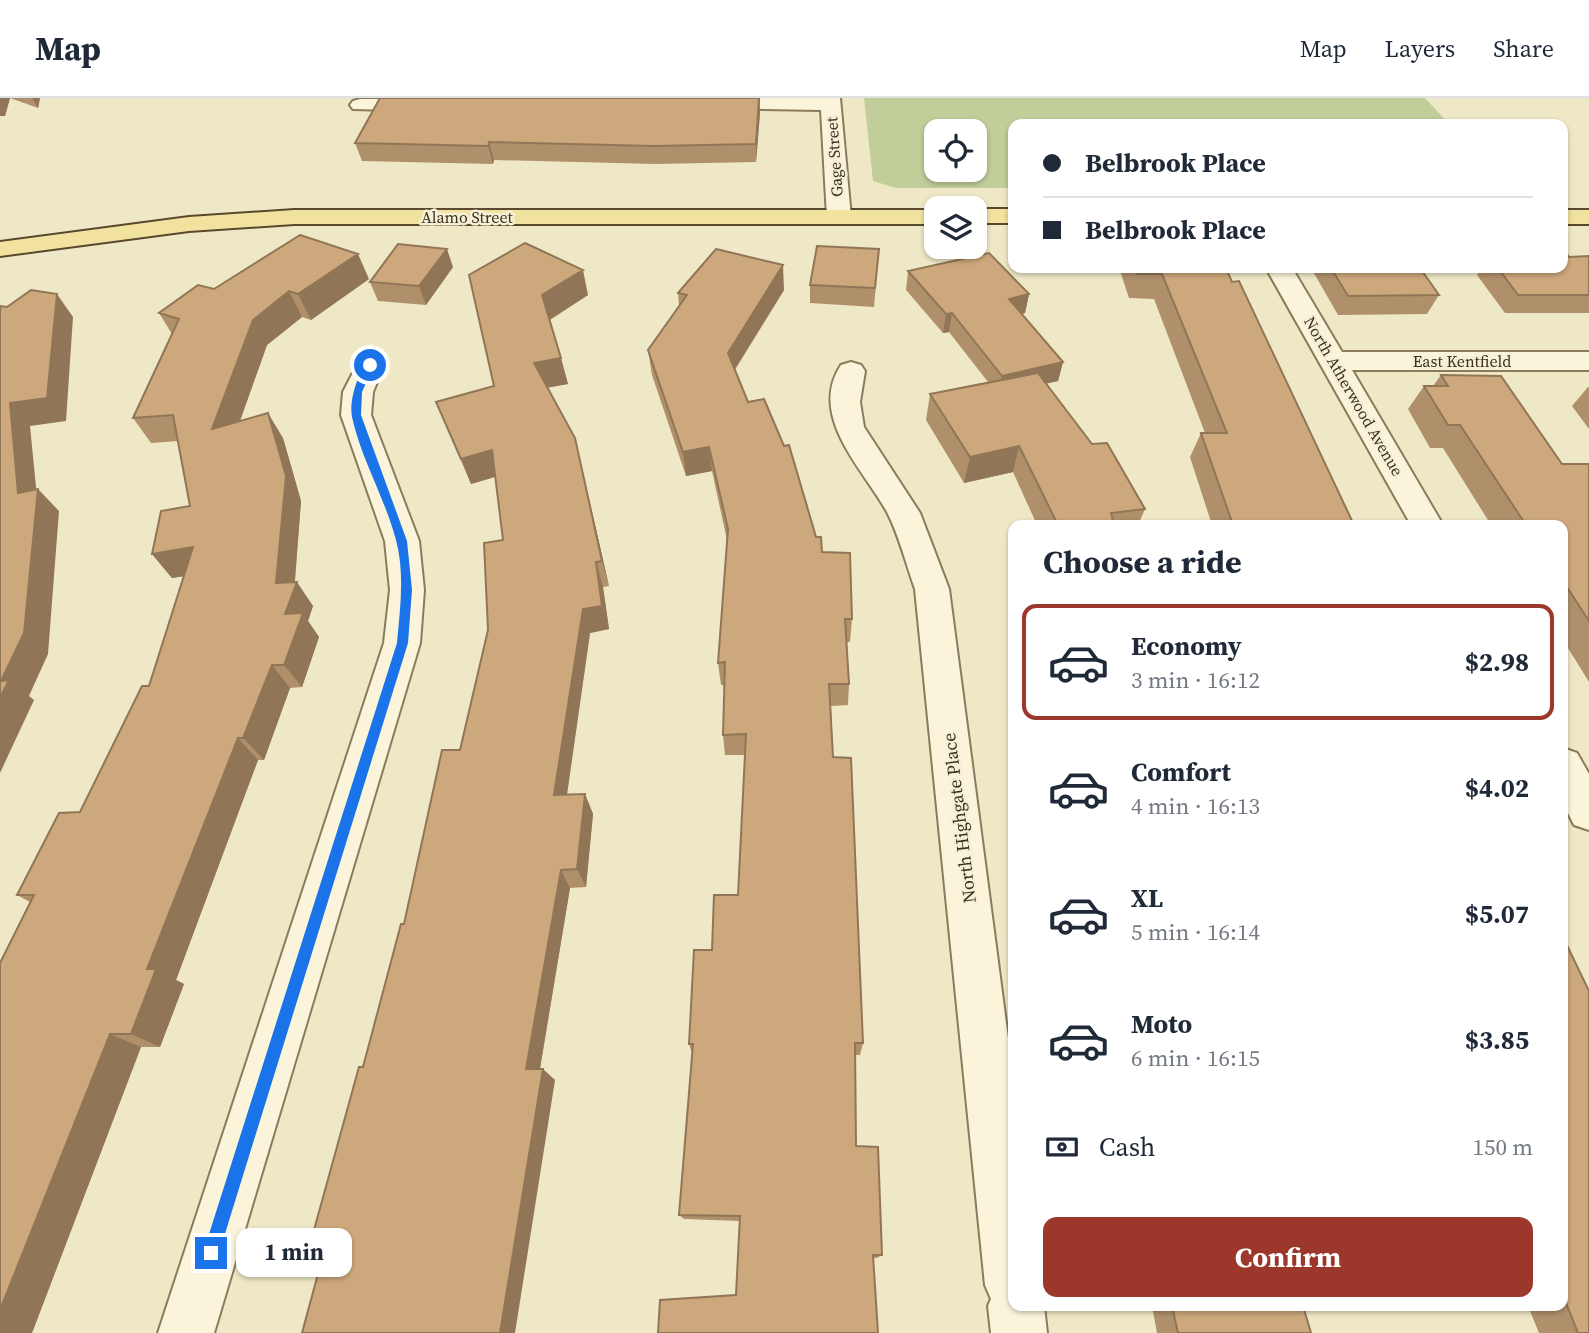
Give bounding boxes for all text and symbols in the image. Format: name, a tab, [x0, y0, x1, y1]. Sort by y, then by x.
text: Map	[35, 26, 101, 71]
text: Map	[1300, 32, 1347, 65]
text: Layers	[1385, 32, 1455, 65]
text: Share	[1493, 32, 1554, 65]
street label: Gage Street	[820, 115, 848, 198]
map controls	[924, 119, 987, 259]
button: locate	[924, 119, 987, 182]
text: Belbrook Place	[1085, 145, 1266, 181]
button: layers	[924, 196, 987, 259]
street label: Alamo Street	[421, 206, 514, 228]
text: Belbrook Place	[1085, 212, 1266, 248]
street label: North Atherwood Avenue	[1299, 312, 1409, 480]
route start	[354, 349, 386, 381]
street label: East Kentfield	[1413, 350, 1511, 372]
text: Choose a ride	[1043, 540, 1242, 584]
text: Economy	[1131, 628, 1242, 664]
icon: car	[1047, 631, 1110, 694]
text: $2.98	[1465, 644, 1529, 680]
text: 3 min · 16:12	[1131, 664, 1260, 696]
street label: North Highgate Place	[936, 731, 982, 905]
text: Comfort	[1131, 754, 1231, 790]
icon: car	[1047, 757, 1110, 820]
text: $4.02	[1465, 770, 1529, 806]
text: 4 min · 16:13	[1131, 790, 1260, 822]
text: XL	[1131, 880, 1163, 916]
icon: car	[1047, 883, 1110, 946]
text: $5.07	[1465, 896, 1529, 932]
text: 5 min · 16:14	[1131, 916, 1260, 948]
text: Moto	[1131, 1006, 1192, 1042]
icon: car	[1047, 1009, 1110, 1072]
text: $3.85	[1465, 1022, 1529, 1058]
text: 6 min · 16:15	[1131, 1042, 1260, 1074]
icon: cash	[1043, 1128, 1081, 1166]
text: Cash	[1099, 1129, 1155, 1165]
text: 150 m	[1472, 1131, 1533, 1163]
button: Confirm	[1043, 1217, 1533, 1297]
callout: 1 min	[235, 1228, 351, 1278]
text: 1 min	[264, 1236, 324, 1268]
route end	[195, 1237, 227, 1269]

